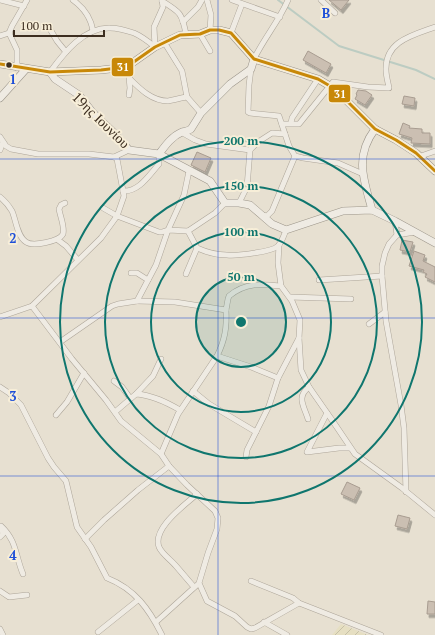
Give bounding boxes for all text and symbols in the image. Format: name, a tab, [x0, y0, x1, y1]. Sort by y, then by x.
text: B	[322, 4, 330, 22]
scale bar	[14, 12, 104, 38]
text: 100 m	[20, 18, 53, 33]
line badge: 31	[111, 57, 134, 77]
unlabelled marker	[4, 60, 14, 70]
text: 31	[117, 60, 129, 74]
text: 1	[9, 70, 17, 88]
line badge: 31	[328, 84, 351, 103]
street label: 19ης Ιουνίου	[68, 87, 135, 152]
text: 31	[334, 87, 346, 101]
text: 200 m	[224, 133, 258, 148]
text: 150 m	[224, 178, 258, 193]
text: 100 m	[224, 224, 258, 239]
text: 2	[9, 229, 17, 247]
text: 50 m	[227, 269, 255, 284]
centre of rings	[234, 315, 248, 329]
text: 3	[9, 387, 17, 405]
text: 4	[9, 546, 17, 564]

